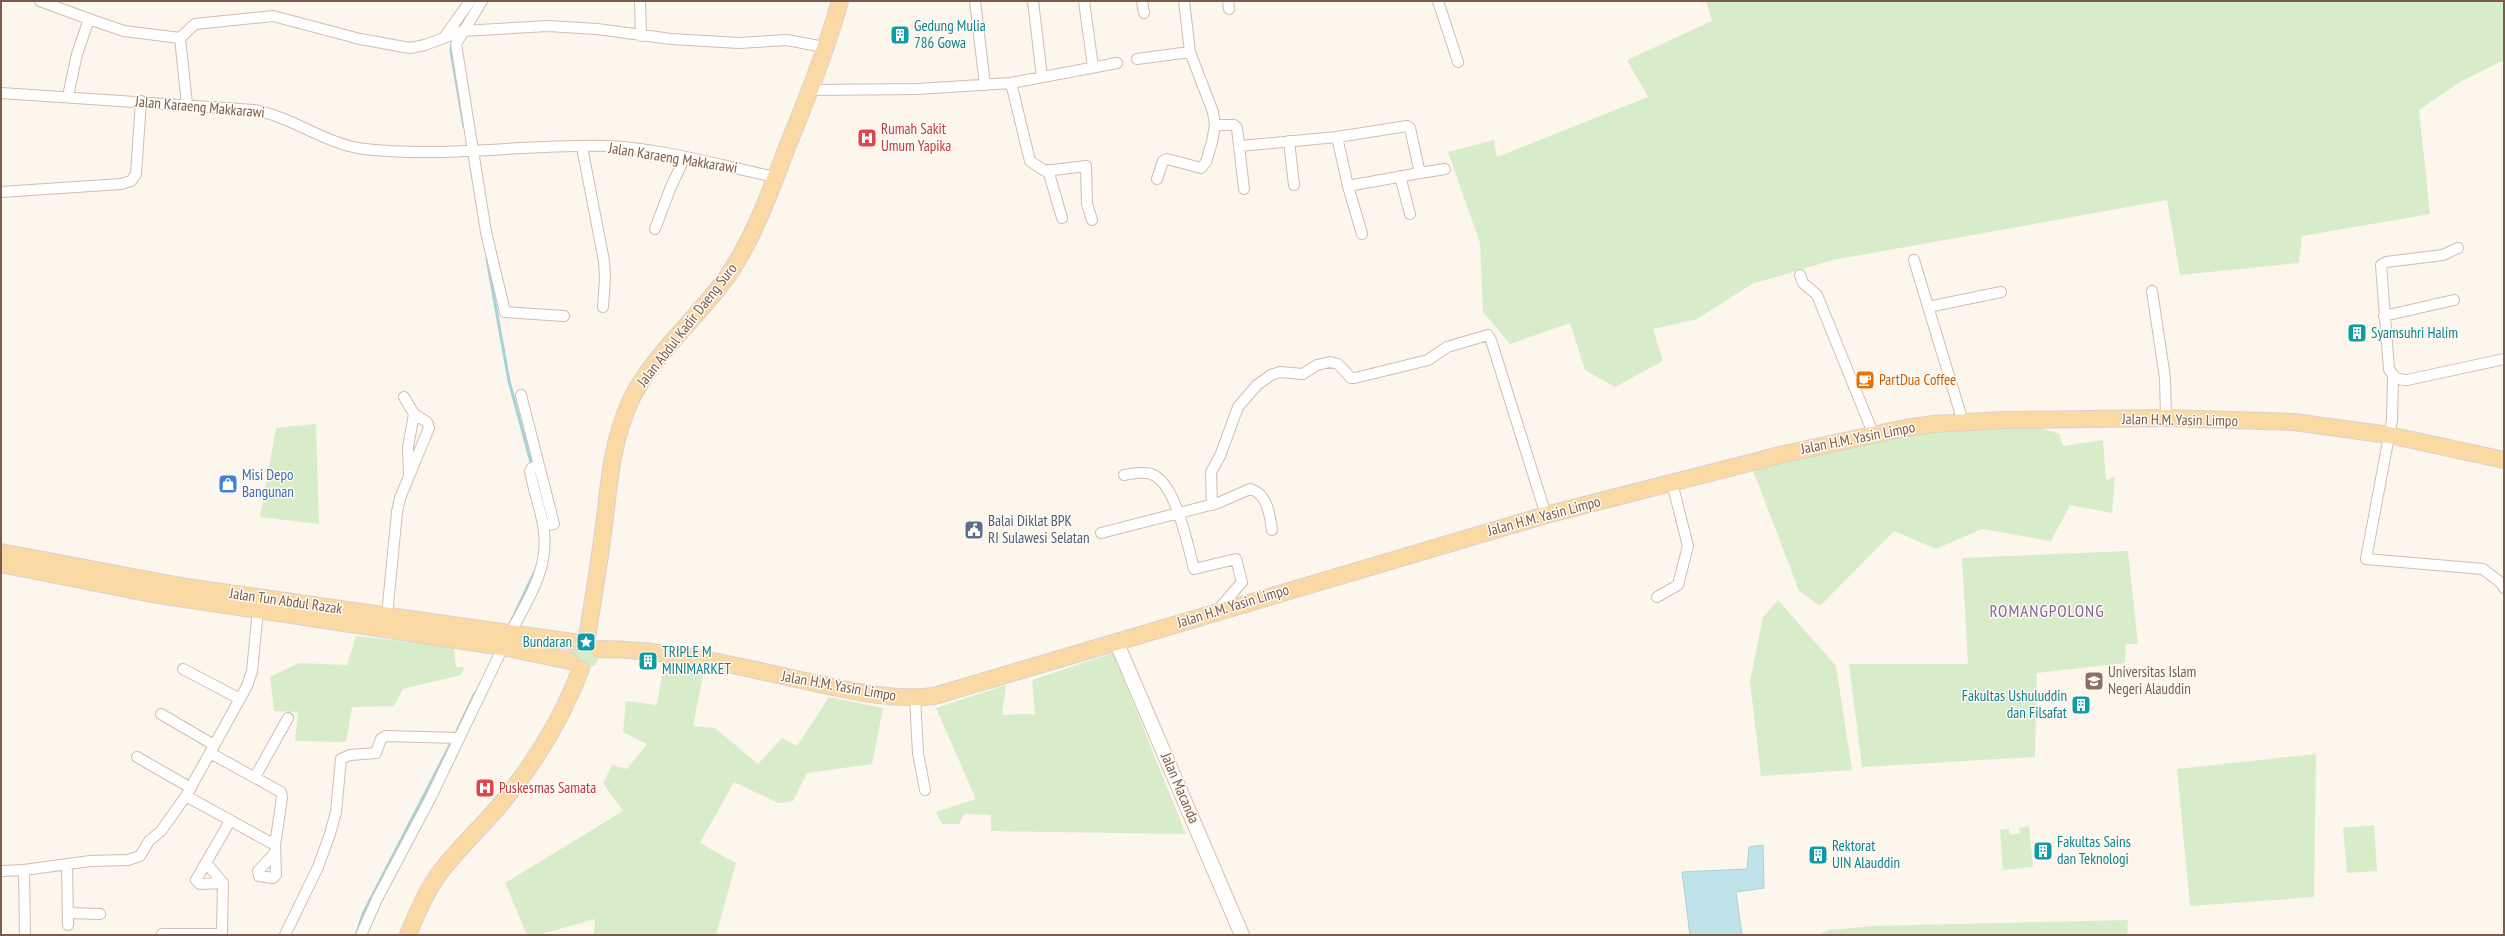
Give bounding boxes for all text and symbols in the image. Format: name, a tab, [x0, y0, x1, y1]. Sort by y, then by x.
place label: Gedung Mulia 786 Gowa	[914, 16, 986, 52]
building icon: Gedung Mulia 786 Gowa	[889, 24, 911, 46]
street label: Jalan Karaeng Makkarawi	[134, 91, 266, 122]
place label: Rumah Sakit Umum Yapika	[881, 119, 951, 155]
hospital icon: Rumah Sakit Umum Yapika	[856, 127, 878, 149]
street label: Jalan Karaeng Makkarawi	[606, 138, 739, 177]
street label: Jalan Abdul Kadir Daeng Suro	[632, 259, 741, 391]
building icon: Syamsuhri Halim	[2346, 322, 2368, 344]
place label: Syamsuhri Halim	[2371, 323, 2458, 342]
cafe icon: PartDua Coffee	[1854, 369, 1876, 391]
place label: PartDua Coffee	[1879, 370, 1956, 389]
street label: Jalan H.M. Yasin Limpo	[2121, 409, 2238, 430]
street label: Jalan H.M. Yasin Limpo	[1798, 417, 1917, 458]
place label: Misi Depo Bangunan	[242, 465, 294, 501]
shop icon: Misi Depo Bangunan	[217, 473, 239, 495]
street label: Jalan H.M. Yasin Limpo	[1484, 491, 1602, 540]
place label: Balai Diklat BPK RI Sulawesi Selatan	[988, 511, 1090, 547]
public building icon: Balai Diklat BPK RI Sulawesi Selatan	[963, 519, 985, 541]
street label: Jalan H.M. Yasin Limpo	[1174, 579, 1291, 632]
street label: Jalan Tun Abdul Razak	[228, 583, 344, 618]
district label: ROMANGPOLONG	[1989, 600, 2105, 622]
place icon: Bundaran	[575, 631, 597, 653]
place label: Bundaran	[523, 632, 572, 651]
place label: TRIPLE M MINIMARKET	[662, 642, 731, 678]
building icon: TRIPLE M MINIMARKET	[637, 650, 659, 672]
place label: Universitas Islam Negeri Alauddin	[2108, 662, 2196, 698]
street label: Jalan H.M. Yasin Limpo	[779, 666, 898, 705]
school or university icon: Universitas Islam Negeri Alauddin	[2083, 670, 2105, 692]
place label: Fakultas Ushuluddin dan Filsafat	[1962, 686, 2067, 722]
building icon: Fakultas Ushuluddin dan Filsafat	[2070, 694, 2092, 716]
street label: Jalan Macanda	[1157, 749, 1204, 826]
hospital icon: Puskesmas Samata	[474, 777, 496, 799]
place label: Puskesmas Samata	[499, 778, 596, 797]
place label: Fakultas Sains dan Teknologi	[2057, 832, 2131, 868]
place label: Rektorat UIN Alauddin	[1832, 836, 1900, 872]
building icon: Fakultas Sains dan Teknologi	[2032, 840, 2054, 862]
building icon: Rektorat UIN Alauddin	[1807, 844, 1829, 866]

